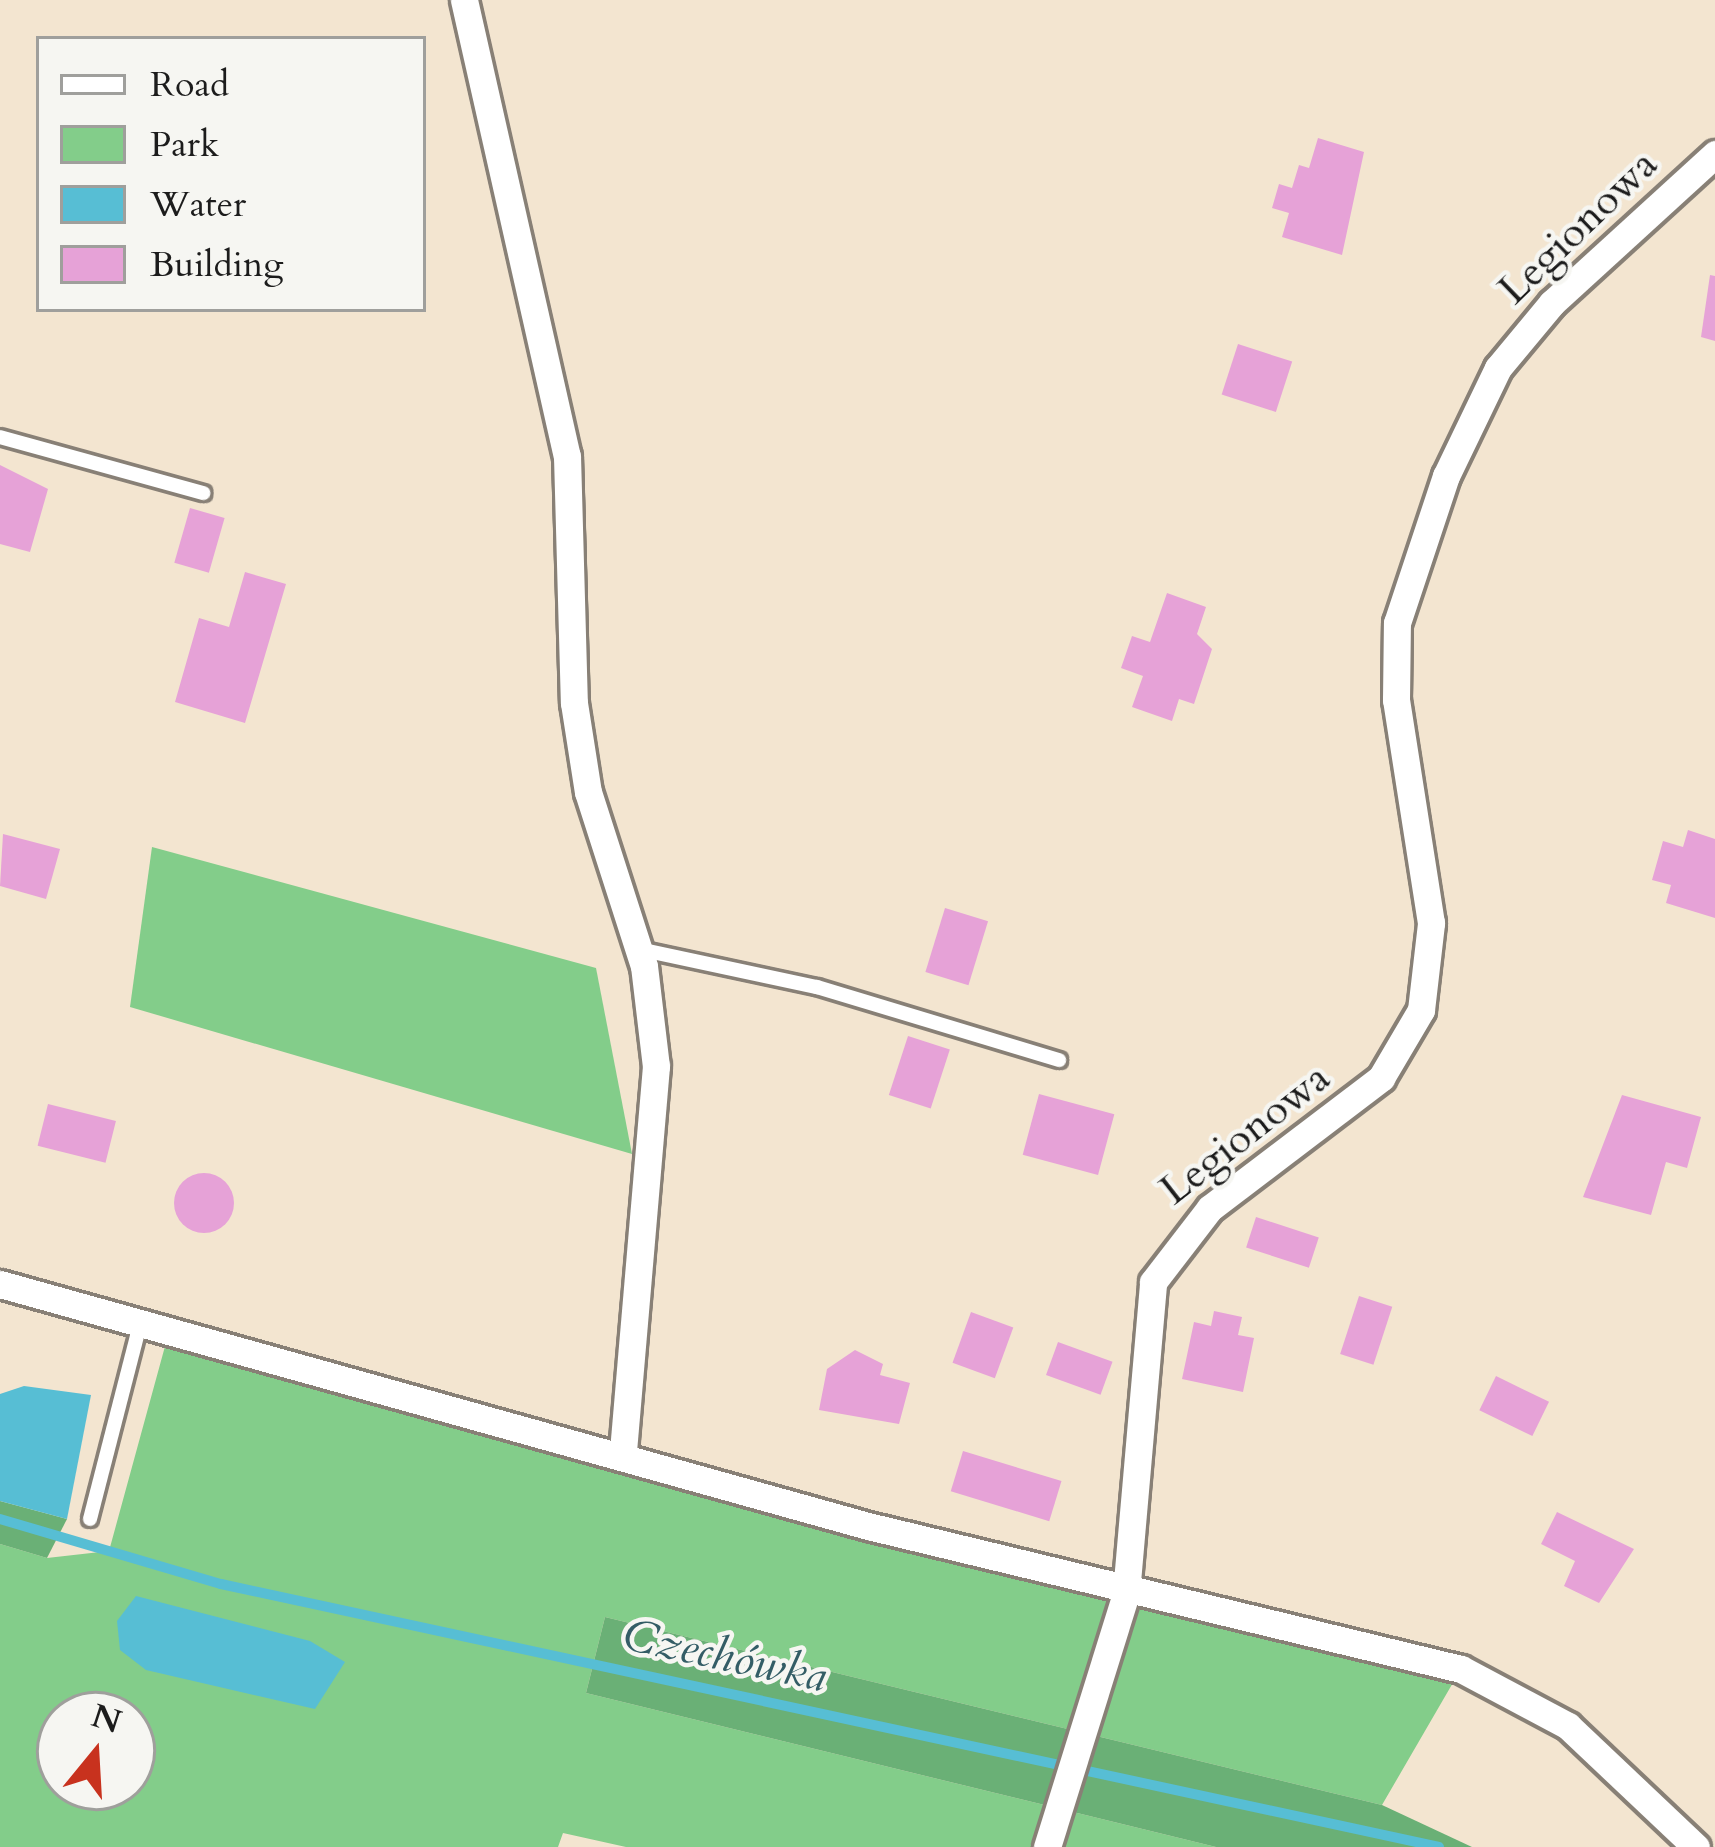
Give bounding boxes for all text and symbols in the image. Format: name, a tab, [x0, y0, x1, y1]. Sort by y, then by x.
legend	[36, 36, 426, 312]
text: Road	[150, 60, 229, 109]
text: Park	[150, 120, 219, 169]
street label: Legionowa	[1488, 139, 1668, 315]
text: Water	[150, 180, 246, 229]
text: Building	[150, 240, 283, 289]
street label: Legionowa	[1150, 1052, 1340, 1216]
water label: Czechówka	[618, 1608, 832, 1704]
north arrow	[36, 1691, 156, 1811]
text: N	[86, 1693, 127, 1745]

